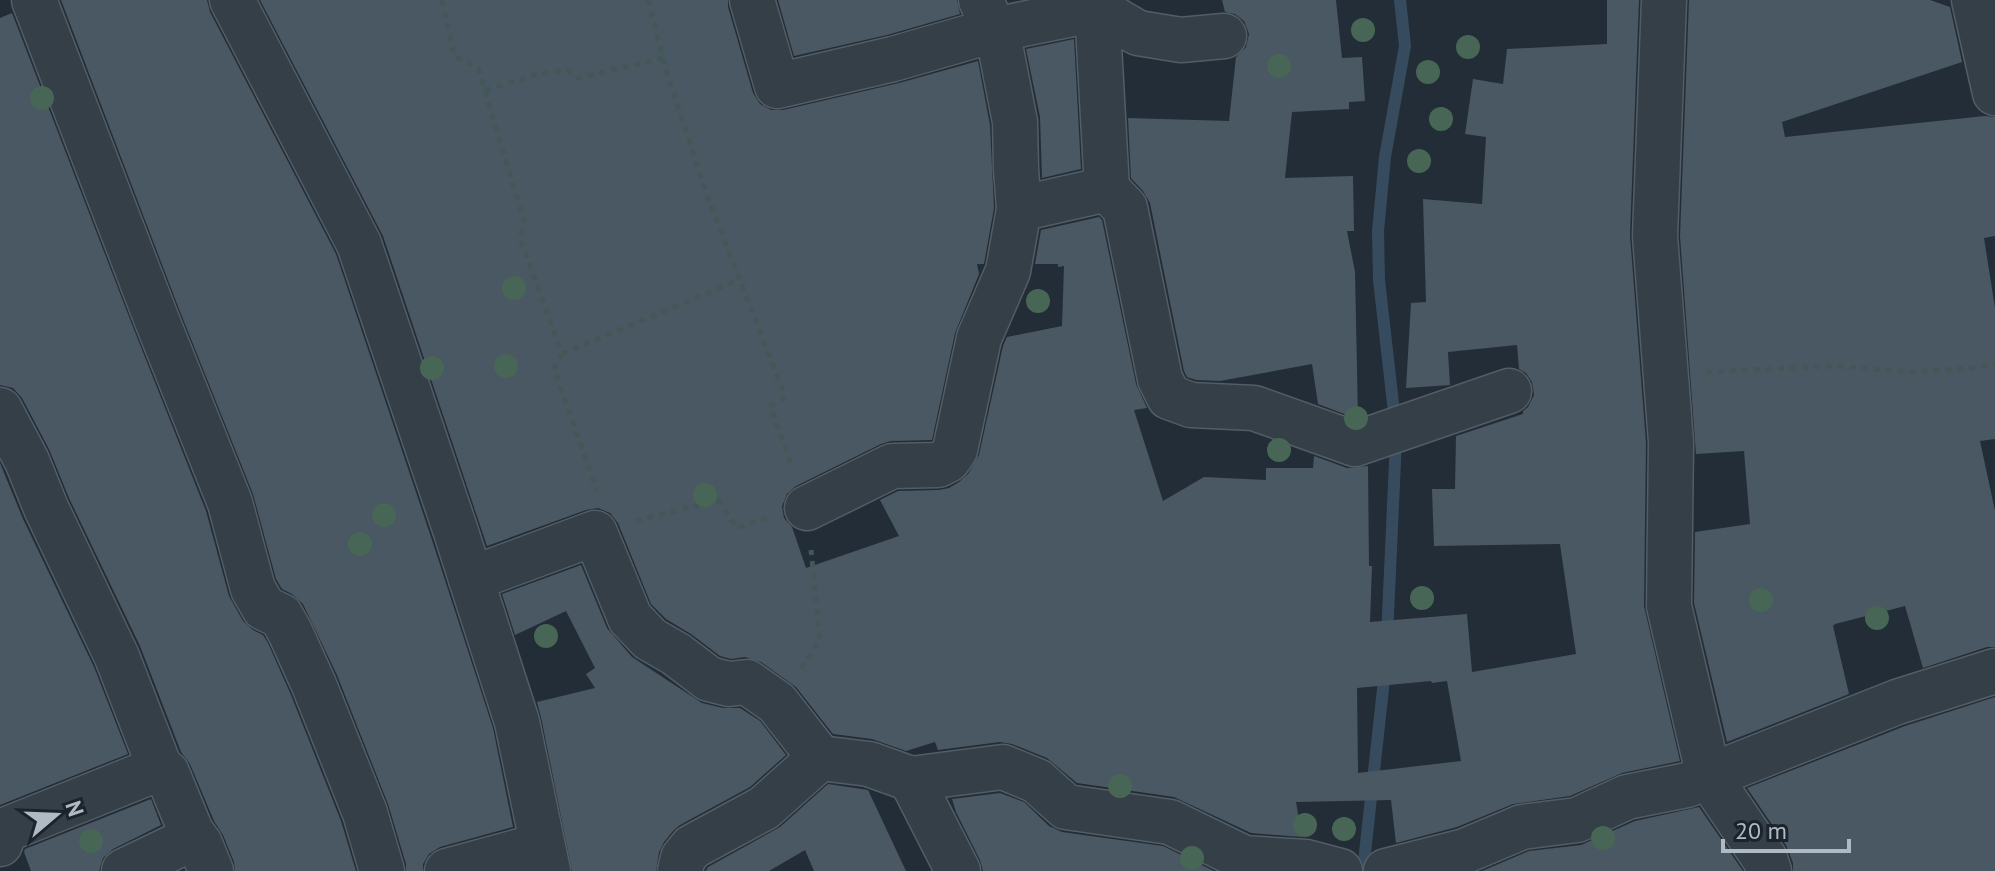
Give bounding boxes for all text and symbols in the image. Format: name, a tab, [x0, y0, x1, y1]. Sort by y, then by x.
north arrow	[16, 775, 96, 855]
text: N	[59, 797, 91, 820]
scale bar	[1723, 803, 1849, 853]
text: 20 m	[1735, 815, 1787, 846]

